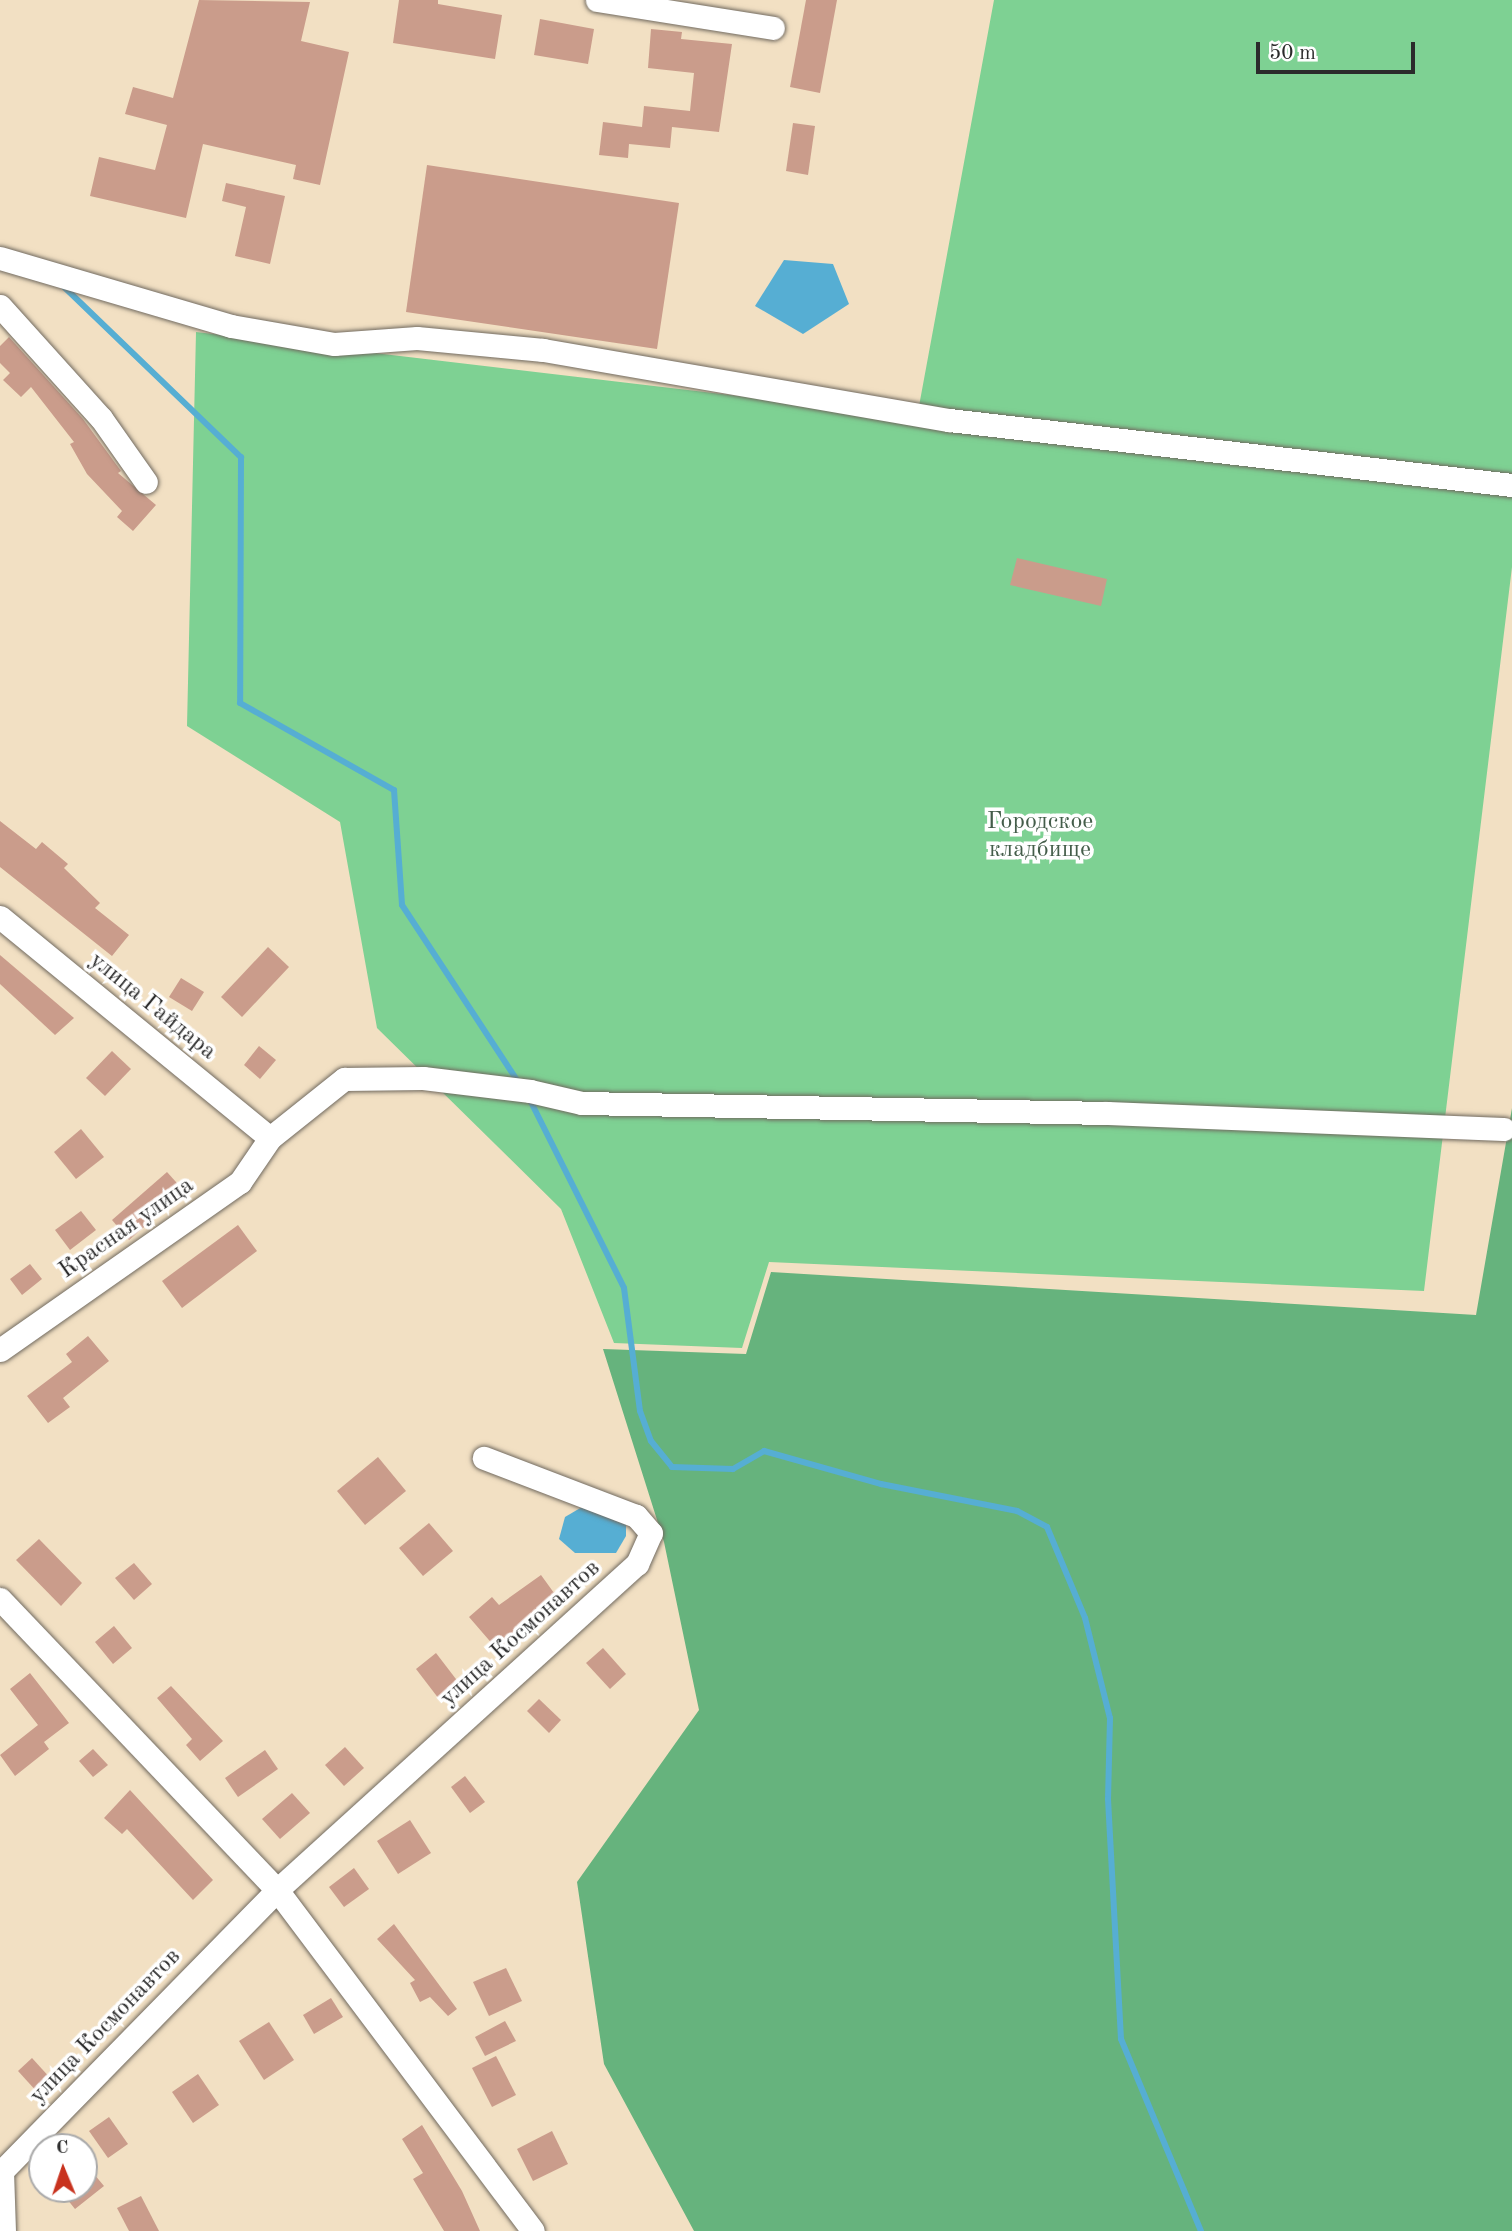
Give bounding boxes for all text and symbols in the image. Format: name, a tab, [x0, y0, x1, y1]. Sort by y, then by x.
scale bar	[1260, 28, 1419, 72]
text: 50 m	[1269, 43, 1316, 64]
park label: Городское кладбище	[987, 809, 1093, 865]
street label: улица Гайдара	[83, 947, 221, 1067]
street label: Красная улица	[54, 1172, 200, 1286]
street label: улица Космонавтов	[435, 1555, 607, 1713]
street label: улица Космонавтов	[24, 1943, 188, 2111]
north arrow	[28, 2133, 98, 2203]
text: С	[56, 2139, 69, 2158]

